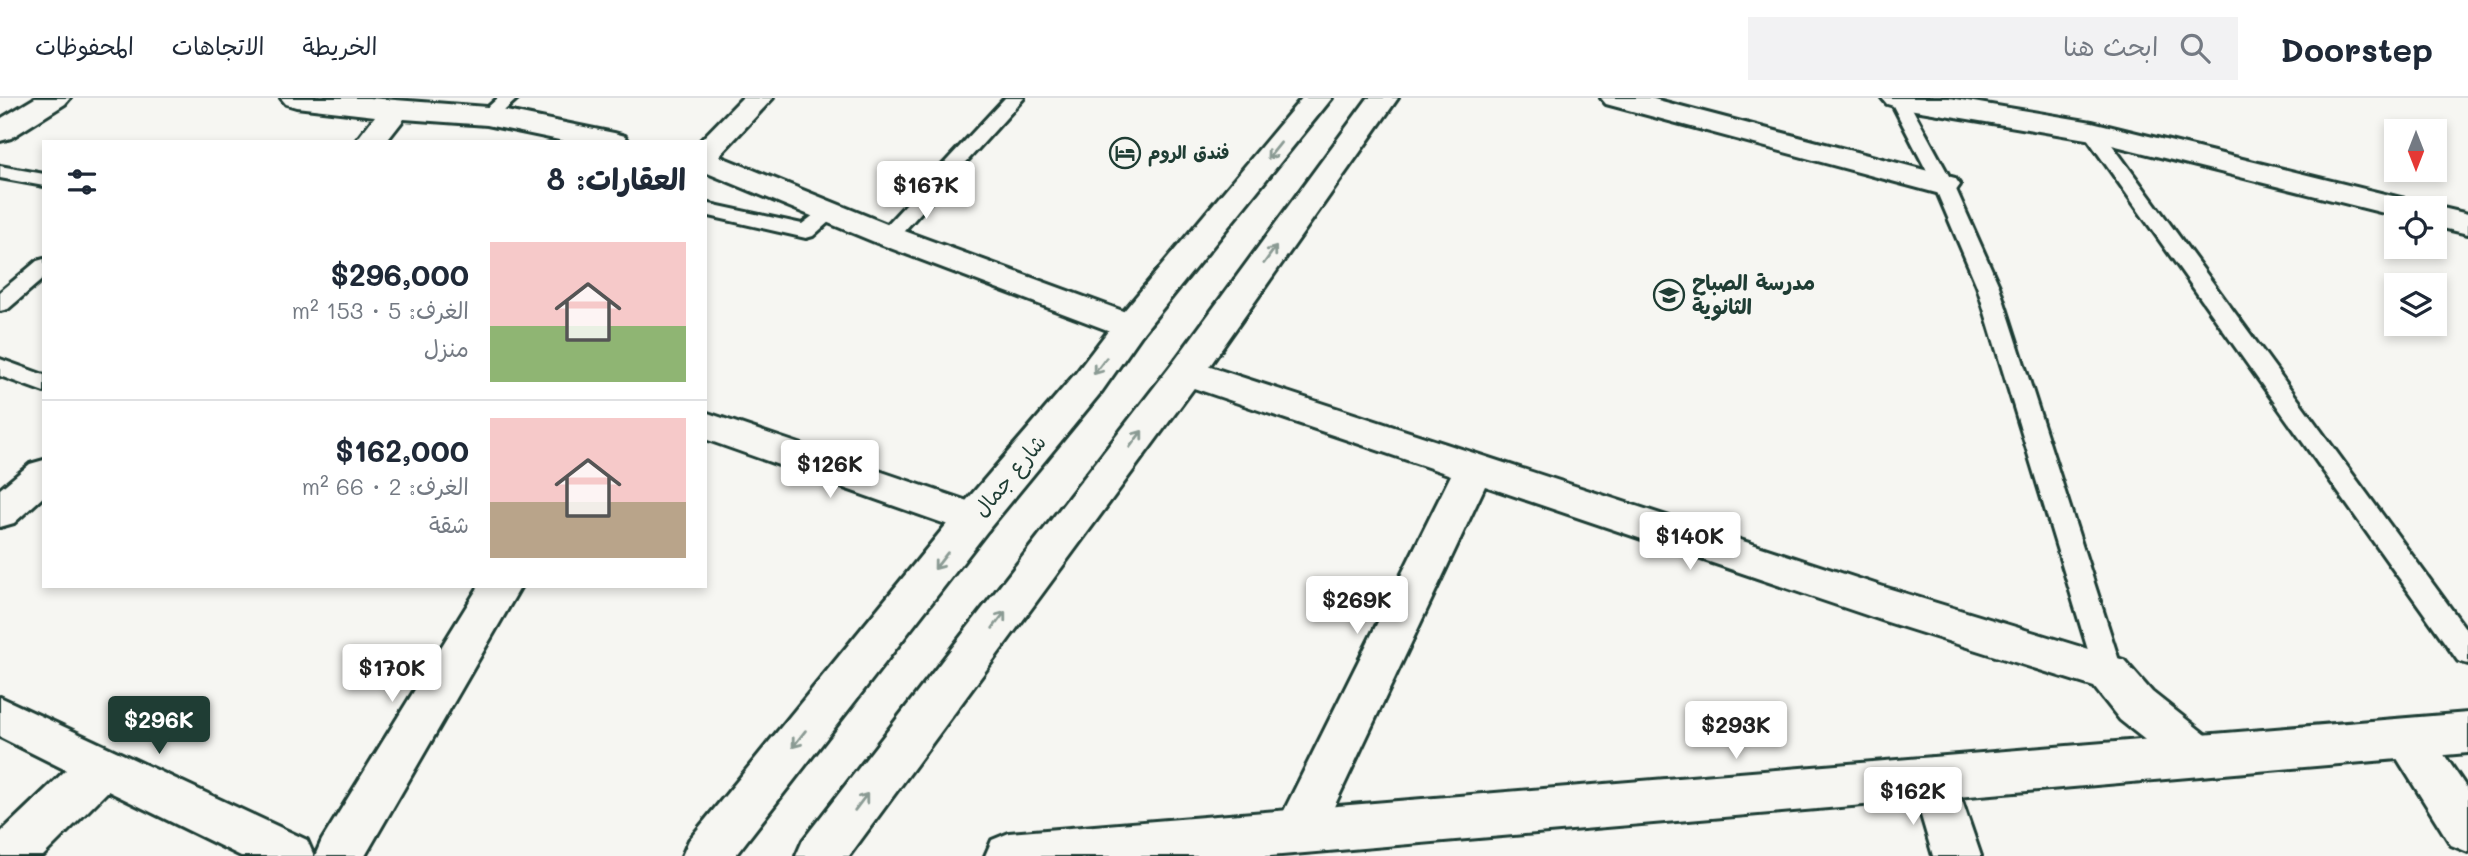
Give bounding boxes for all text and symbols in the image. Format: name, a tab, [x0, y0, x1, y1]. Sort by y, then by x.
search box	[1748, 17, 2238, 80]
text: Doorstep	[2280, 27, 2433, 70]
text: ابحث هنا	[2063, 29, 2158, 63]
icon: search	[2176, 29, 2214, 67]
text: المحفوظات	[35, 30, 134, 61]
text: الاتجاهات	[172, 30, 265, 61]
text: الخريطة	[303, 30, 377, 61]
north arrow	[2384, 119, 2446, 182]
map controls	[2384, 119, 2447, 336]
hotel icon: فندق الروم	[1108, 136, 1142, 170]
place label: فندق الروم	[1148, 140, 1230, 167]
one-way arrow	[1266, 141, 1281, 159]
text: العقارات: 8	[547, 158, 686, 198]
pin: $167K	[877, 162, 975, 221]
icon: filters	[63, 163, 101, 201]
text: $167K	[893, 169, 959, 199]
button: locate	[2384, 196, 2447, 259]
one-way arrow	[1263, 246, 1277, 265]
text: $296,000	[330, 254, 469, 294]
place label: مدرسة الصباح الثانوية	[1692, 268, 1815, 321]
icon: home	[546, 270, 630, 354]
button: layers	[2384, 273, 2447, 336]
school or university icon: مدرسة الصباح الثانوية	[1652, 278, 1686, 312]
text: الغرف: 5 · 153 m²	[292, 295, 469, 325]
text: منزل	[424, 333, 469, 363]
one-way arrow	[1093, 356, 1108, 375]
street label: شارع جمال	[967, 428, 1053, 524]
text: $162,000	[335, 430, 469, 470]
one-way arrow	[1129, 430, 1143, 449]
pin: $126K	[781, 440, 879, 500]
icon: home	[546, 446, 630, 530]
text: $126K	[797, 448, 863, 478]
text: الغرف: 2 · 66 m²	[302, 471, 469, 501]
text: شقة	[429, 509, 469, 539]
pin: $140K	[1641, 512, 1739, 572]
text: $140K	[1656, 520, 1724, 550]
one-way arrow	[933, 552, 948, 570]
pin: $269K	[1308, 576, 1406, 636]
text: $269K	[1322, 584, 1392, 614]
one-way arrow	[991, 612, 1006, 630]
pin: $170K	[343, 644, 441, 704]
text: $170K	[358, 652, 426, 682]
pin: $296K	[110, 696, 208, 756]
pin: $293K	[1687, 702, 1785, 761]
text: $296K	[124, 704, 194, 734]
text: $293K	[1701, 709, 1771, 739]
one-way arrow	[792, 730, 807, 748]
pin: $162K	[1864, 768, 1962, 827]
text: $162K	[1880, 775, 1946, 805]
one-way arrow	[854, 793, 869, 811]

